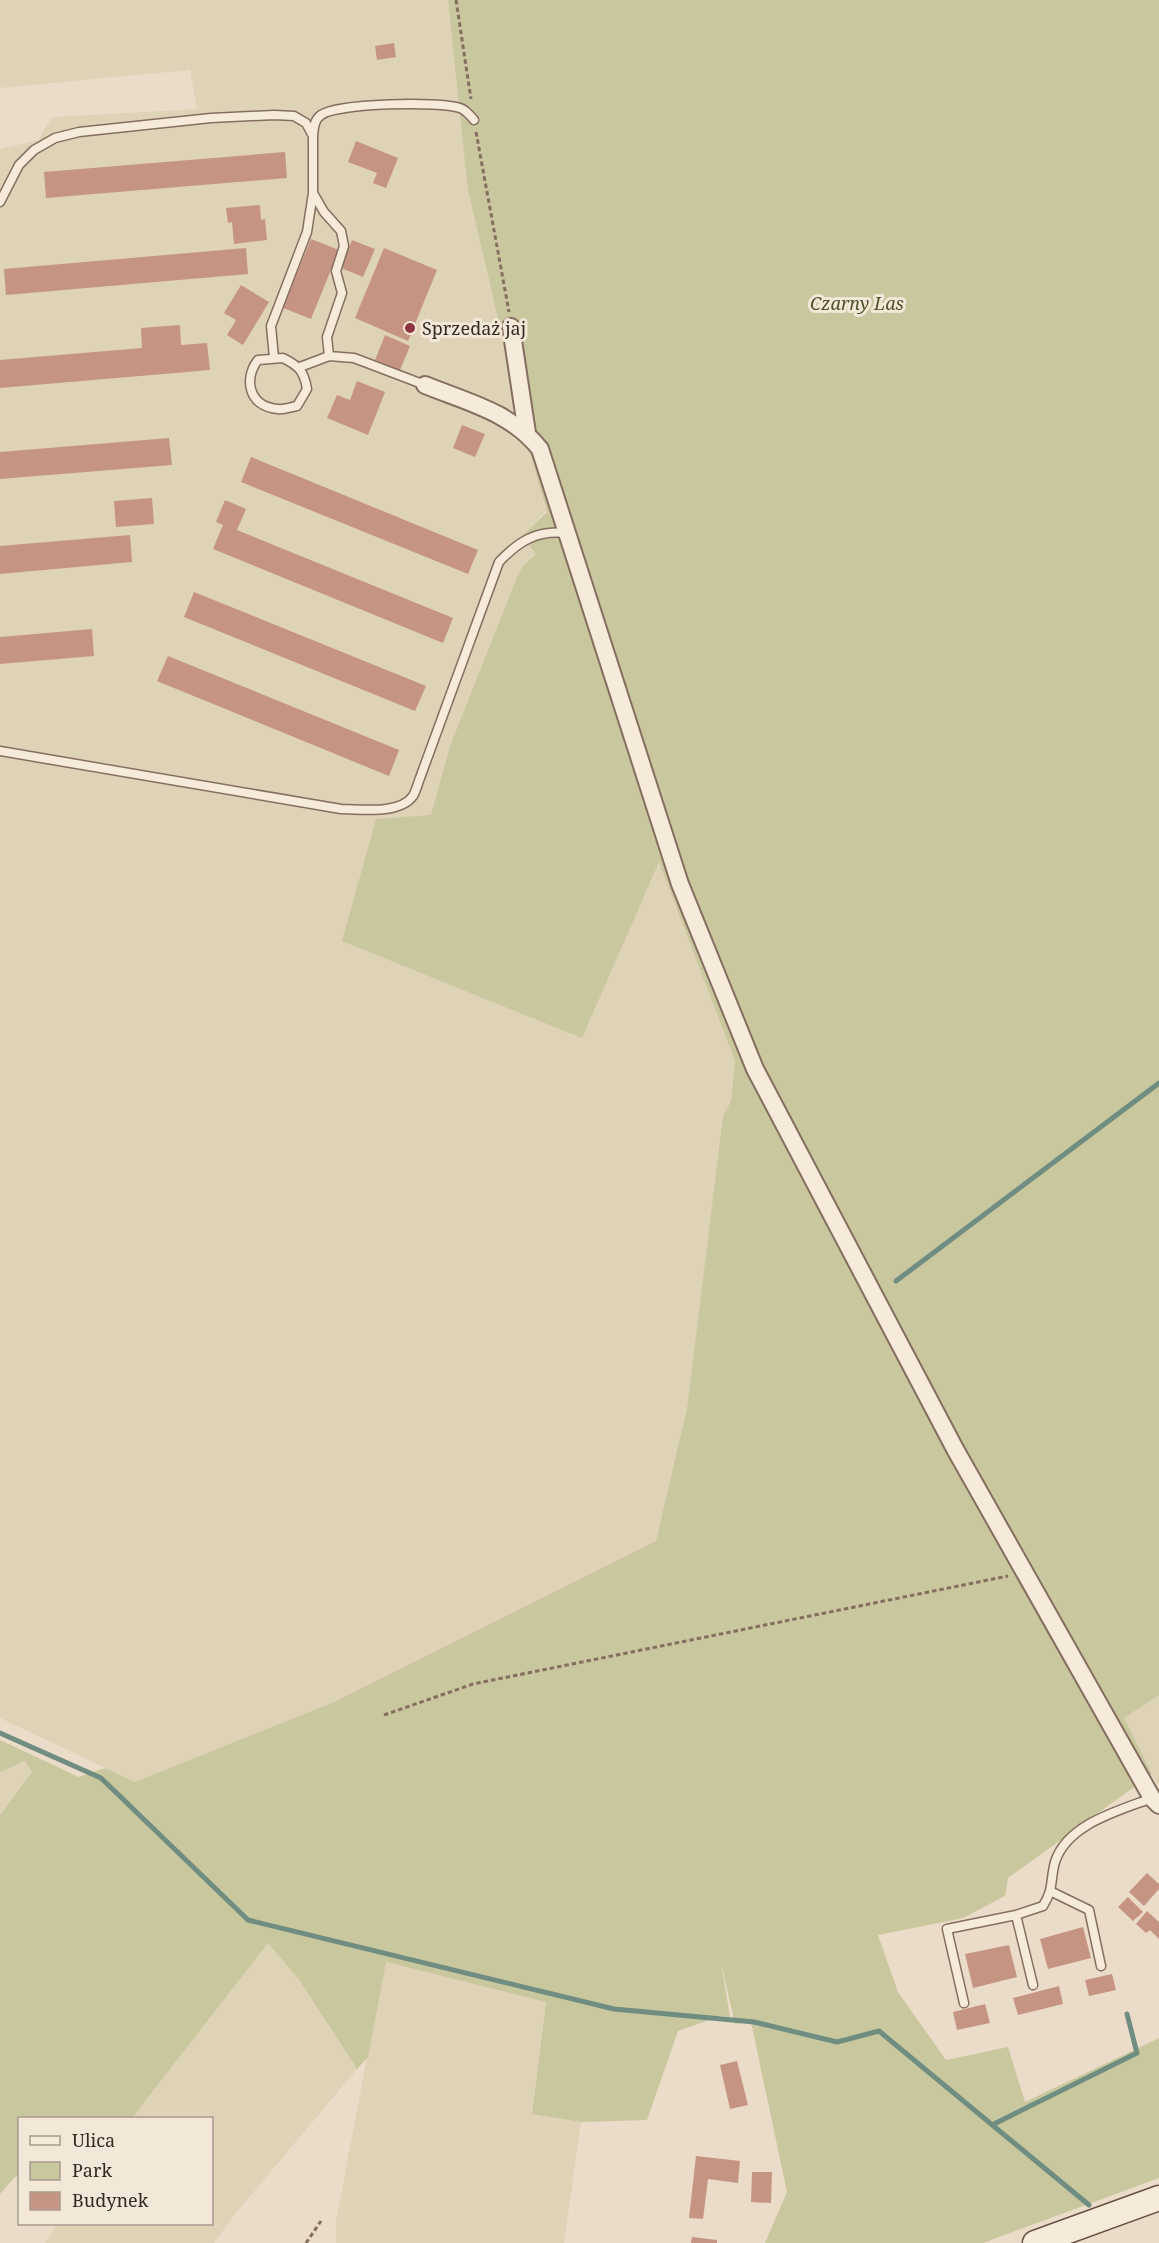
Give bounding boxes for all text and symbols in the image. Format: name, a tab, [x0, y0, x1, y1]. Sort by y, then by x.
park label: Czarny Las	[810, 291, 904, 315]
place label: Sprzedaż jaj	[422, 316, 526, 340]
marker: Sprzedaż jaj	[403, 321, 417, 335]
legend	[18, 2117, 213, 2225]
text: Ulica	[72, 2128, 115, 2152]
text: Park	[72, 2158, 112, 2182]
text: Budynek	[72, 2188, 149, 2212]

